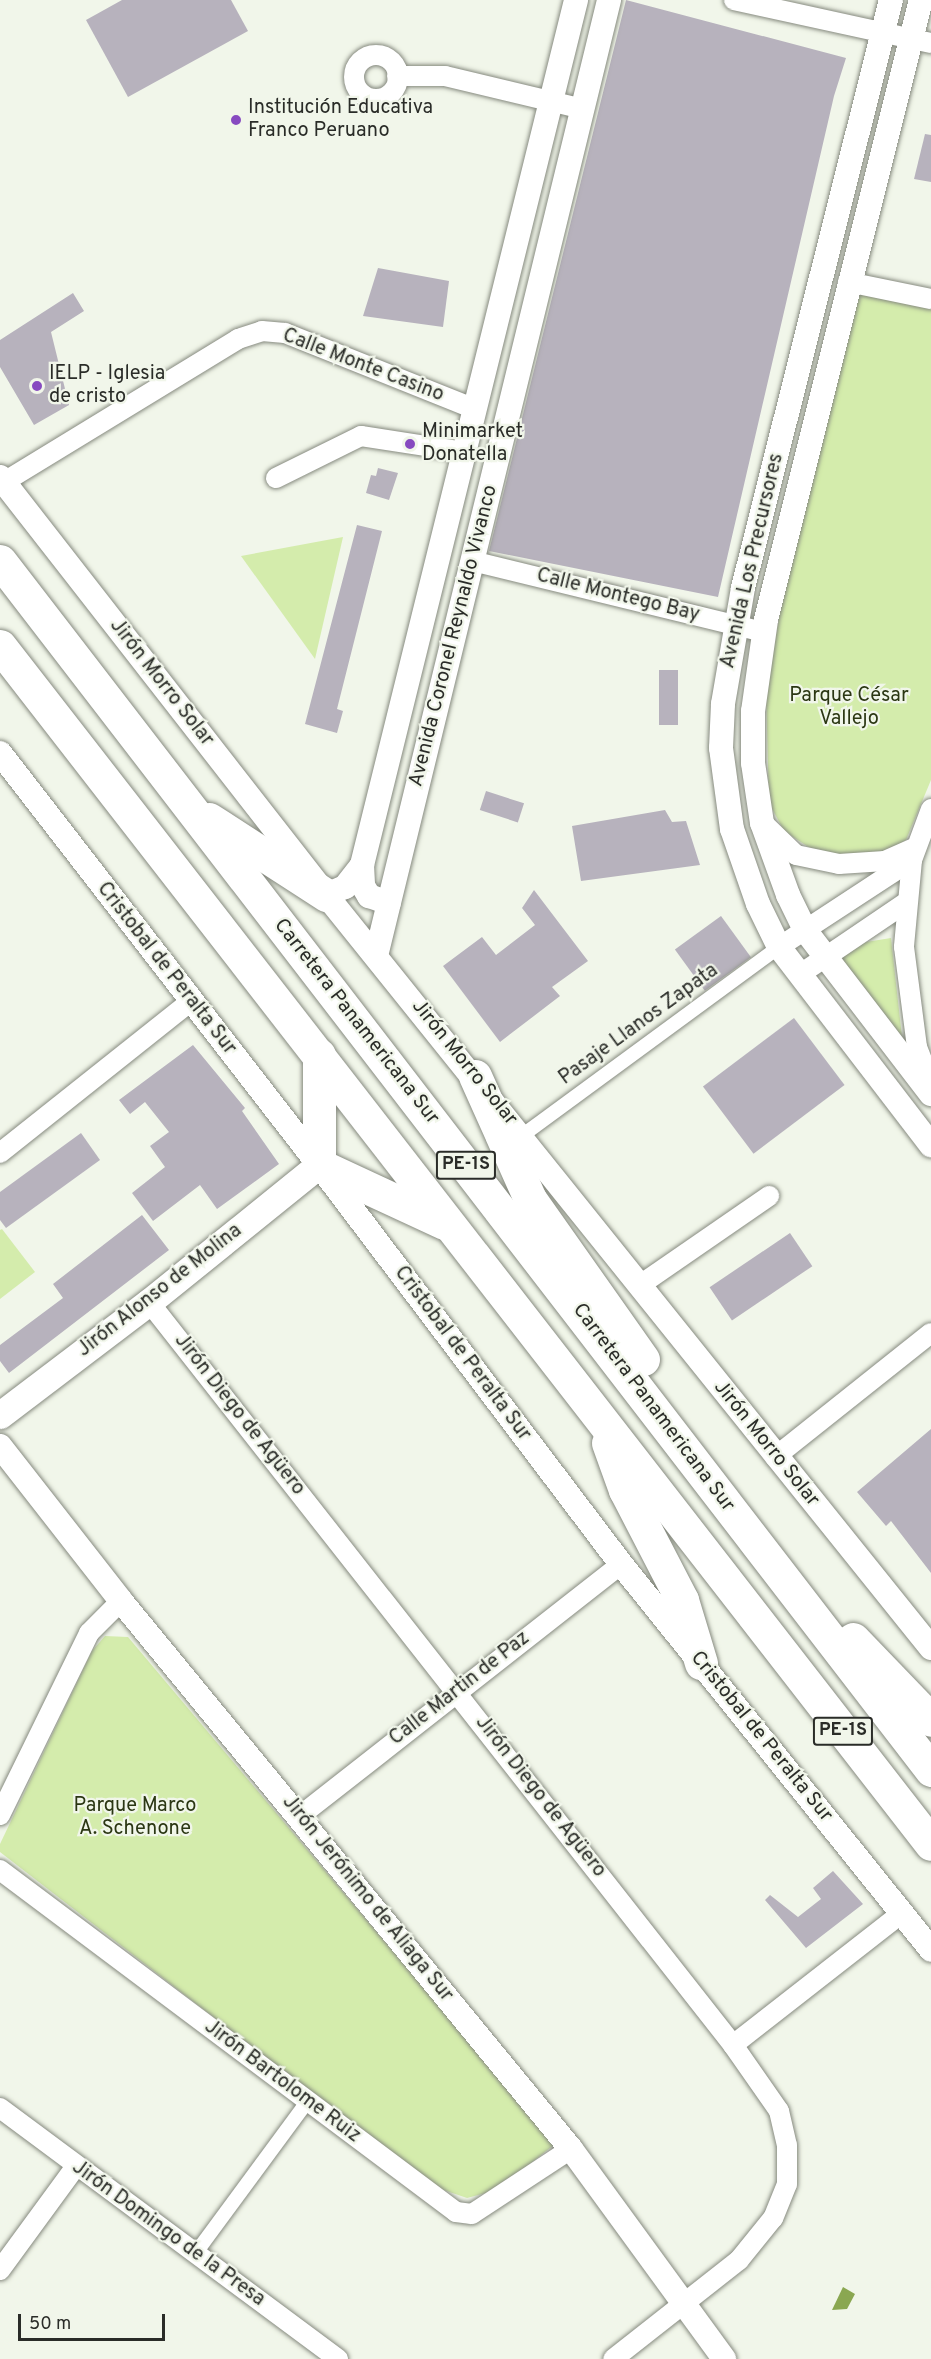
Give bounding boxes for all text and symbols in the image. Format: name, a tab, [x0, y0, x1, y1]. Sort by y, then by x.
place label: Institución Educativa Franco Peruano	[248, 96, 433, 143]
marker: Institución Educativa Franco Peruano	[229, 113, 243, 127]
street label: Calle Monte Casino	[279, 324, 447, 408]
place label: IELP - Iglesia de cristo	[49, 362, 165, 409]
marker: IELP - Iglesia de cristo	[30, 379, 44, 393]
place label: Minimarket Donatella	[422, 420, 523, 467]
marker: Minimarket Donatella	[403, 437, 417, 451]
street label: Avenida Los Precursores	[717, 451, 789, 671]
street label: Avenida Coronel Reynaldo Vivanco	[405, 482, 503, 790]
street label: Calle Montego Bay	[534, 564, 702, 628]
street label: Jirón Morro Solar	[104, 615, 218, 751]
park label: Parque César Vallejo	[789, 684, 909, 731]
street label: Cristobal de Peralta Sur	[91, 878, 241, 1060]
street label: Carretera Panamericana Sur	[268, 914, 444, 1130]
street label: Pasaje Llanos Zapata	[555, 959, 723, 1091]
street label: Jirón Morro Solar	[406, 995, 522, 1131]
road number: PE-1S	[434, 1150, 498, 1180]
street label: Jirón Alonso de Molina	[73, 1219, 247, 1363]
street label: Cristobal de Peralta Sur	[388, 1262, 536, 1446]
street label: Carretera Panamericana Sur	[567, 1299, 739, 1517]
street label: Jirón Diego de Agüero	[168, 1329, 310, 1501]
street label: Jirón Morro Solar	[708, 1376, 824, 1512]
street label: Calle Martin de Paz	[385, 1627, 535, 1751]
street label: Cristobal de Peralta Sur	[685, 1647, 837, 1827]
street label: Jirón Diego de Agüero	[469, 1711, 611, 1883]
road number: PE-1S	[812, 1716, 874, 1746]
street label: Jirón Jerónimo de Aliaga Sur	[276, 1791, 458, 2007]
park label: Parque Marco A. Schenone	[74, 1794, 196, 1841]
street label: Jirón Bartolome Ruiz	[199, 2015, 365, 2149]
street label: Jirón Domingo de la Presa	[67, 2156, 269, 2312]
scale bar	[21, 2302, 168, 2340]
text: 50 m	[29, 2313, 71, 2336]

